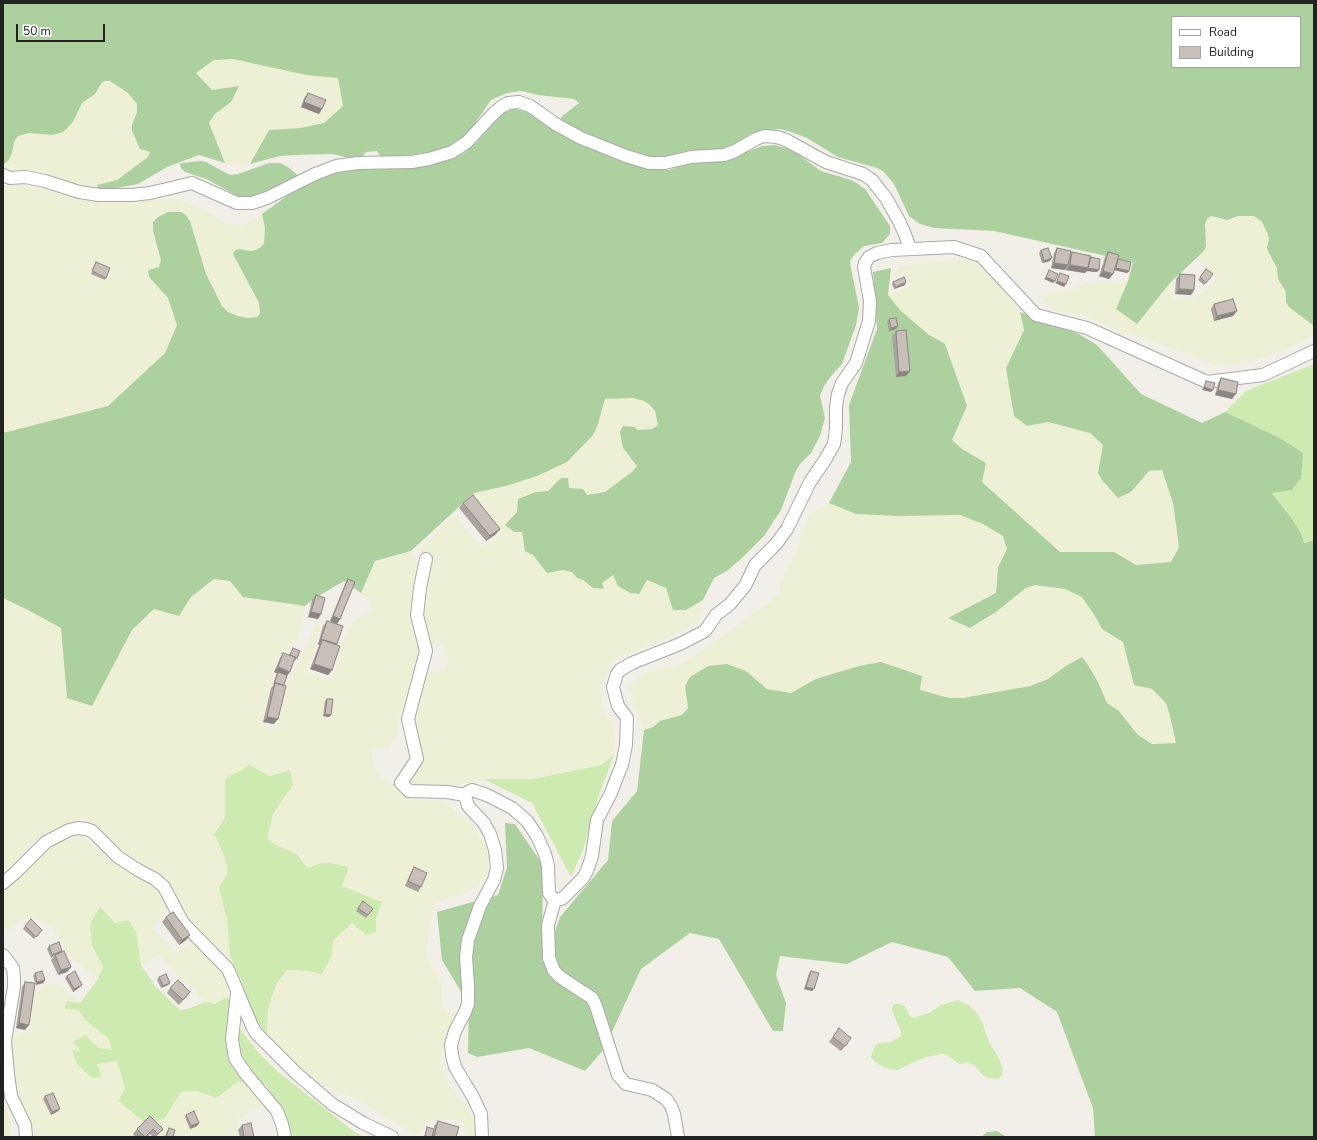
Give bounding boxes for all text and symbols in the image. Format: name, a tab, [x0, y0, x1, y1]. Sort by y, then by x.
scale bar	[18, 16, 107, 42]
legend	[1171, 16, 1301, 68]
text: 50 m	[23, 23, 51, 39]
text: Road	[1209, 24, 1237, 40]
text: Building	[1209, 44, 1254, 60]

